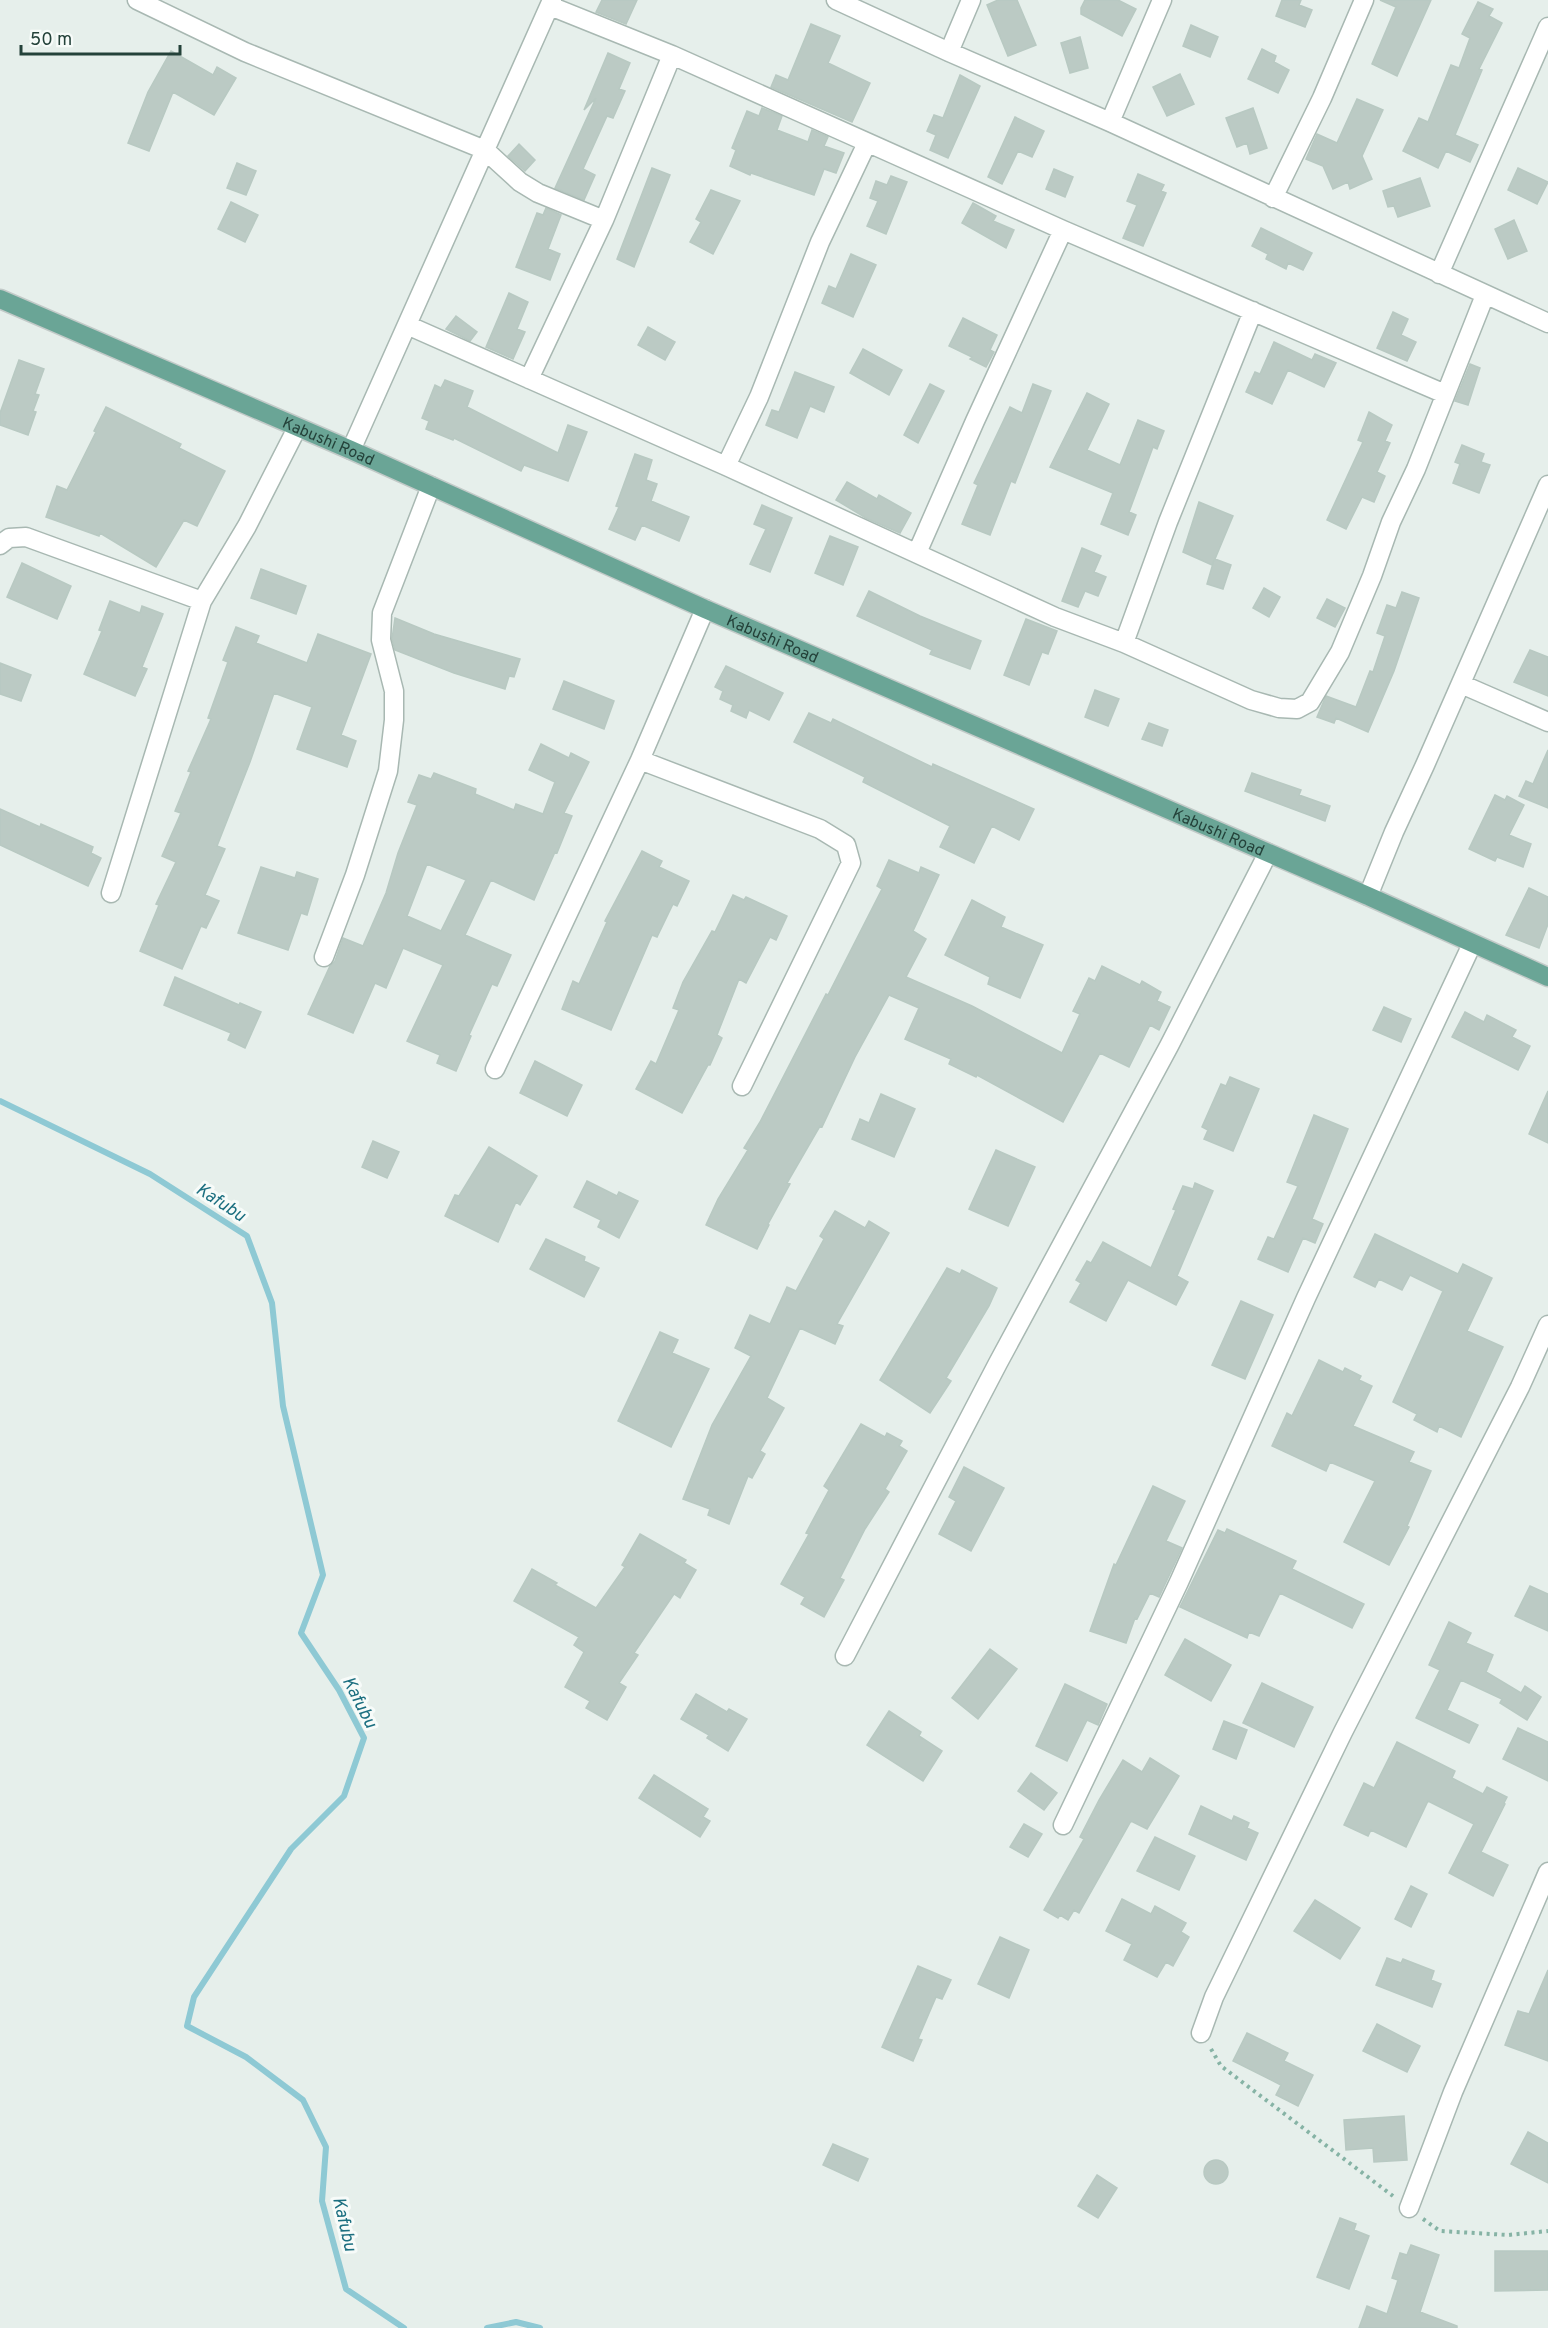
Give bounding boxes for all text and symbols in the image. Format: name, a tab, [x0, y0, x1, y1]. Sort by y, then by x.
scale bar	[21, 18, 180, 56]
text: 50 m	[30, 29, 72, 52]
street label: Kabushi Road	[279, 414, 377, 471]
street label: Kabushi Road	[723, 611, 821, 669]
street label: Kabushi Road	[1169, 805, 1267, 862]
water label: Kafubu	[191, 1179, 250, 1228]
water label: Kafubu	[336, 1673, 381, 1733]
water label: Kafubu	[326, 2195, 361, 2254]

